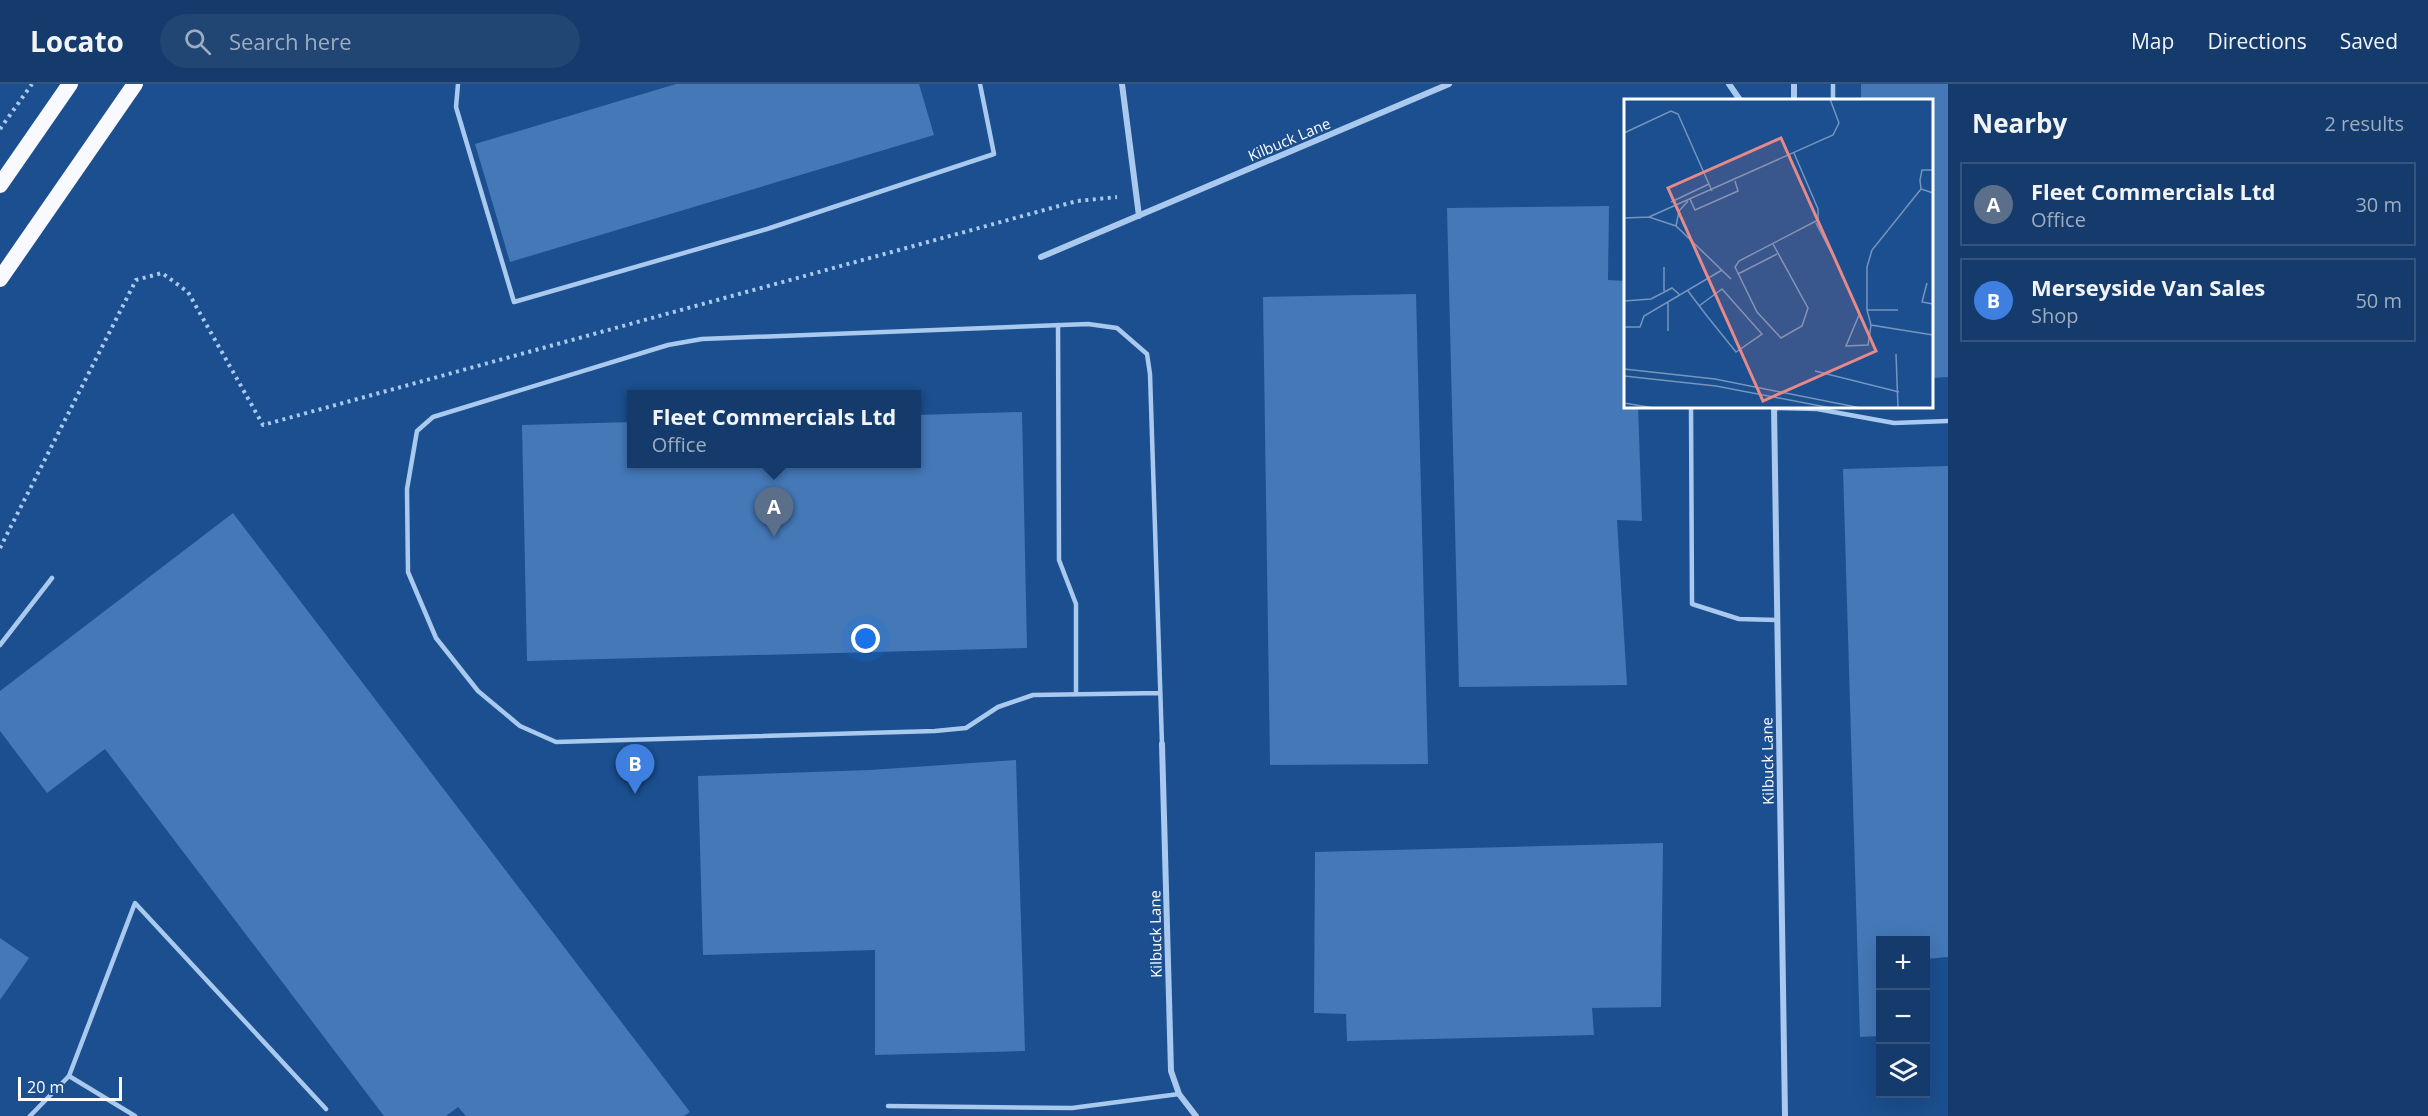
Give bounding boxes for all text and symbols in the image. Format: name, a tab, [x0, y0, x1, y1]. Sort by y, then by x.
search box	[160, 14, 580, 68]
text: Locato	[30, 22, 124, 60]
icon: search	[181, 25, 214, 58]
text: Search here	[229, 26, 352, 56]
text: Map	[2131, 27, 2174, 55]
text: Directions	[2207, 27, 2307, 55]
text: Saved	[2340, 27, 2398, 55]
inset map	[1624, 99, 1933, 408]
text: Nearby	[1972, 105, 2067, 141]
text: 2 results	[2324, 110, 2404, 137]
street label: Kilbuck Lane	[1245, 113, 1333, 165]
text: Fleet Commercials Ltd	[2031, 176, 2275, 206]
text: A	[1987, 191, 2000, 218]
text: 30 m	[2355, 191, 2402, 218]
text: Office	[2031, 206, 2086, 233]
text: Merseyside Van Sales	[2031, 272, 2265, 302]
text: B	[1987, 287, 2000, 314]
text: 50 m	[2355, 287, 2402, 314]
text: Shop	[2031, 302, 2079, 329]
popup	[627, 390, 921, 468]
text: Fleet Commercials Ltd	[652, 401, 896, 431]
text: Office	[652, 431, 707, 458]
pin: A	[754, 488, 794, 537]
your location	[851, 624, 880, 653]
street label: Kilbuck Lane	[1756, 717, 1778, 805]
pin: B	[616, 744, 654, 794]
street label: Kilbuck Lane	[1144, 890, 1166, 978]
map controls	[1876, 936, 1930, 1098]
button: +	[1876, 936, 1930, 990]
button: −	[1876, 990, 1930, 1044]
button: layers	[1876, 1044, 1930, 1098]
scale bar	[18, 1074, 122, 1102]
text: 20 m	[27, 1076, 64, 1098]

